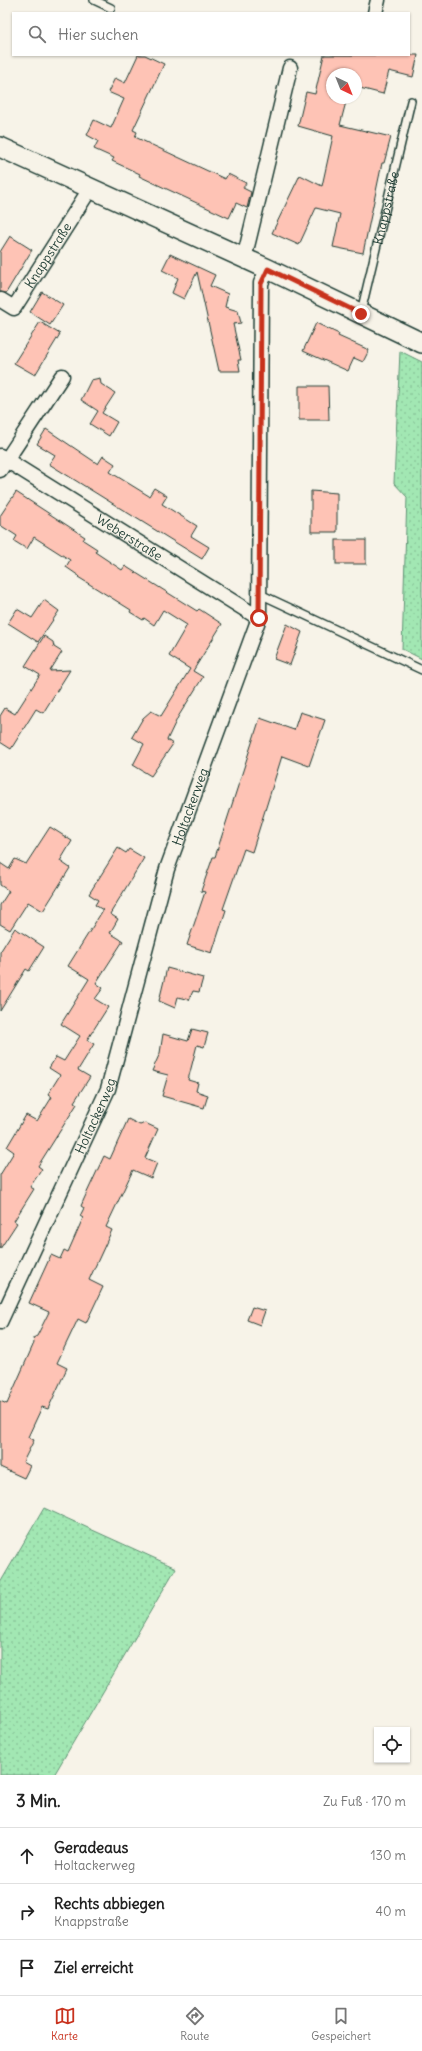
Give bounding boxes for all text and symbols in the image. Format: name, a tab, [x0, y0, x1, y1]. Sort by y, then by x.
search box	[12, 12, 410, 56]
icon: search	[26, 23, 48, 45]
text: Hier suchen	[58, 25, 138, 44]
north arrow	[326, 68, 362, 104]
street label: Knappstraße	[369, 169, 403, 246]
street label: Knappstraße	[20, 219, 75, 291]
route end	[352, 305, 370, 323]
street label: Weberstraße	[93, 510, 166, 564]
route start	[250, 609, 268, 627]
street label: Holtackerweg	[168, 766, 212, 848]
street label: Holtackerweg	[71, 1076, 119, 1157]
map controls	[374, 1727, 410, 1763]
button: locate	[374, 1727, 410, 1763]
text: 3 Min.	[16, 1790, 61, 1812]
text: Zu Fuß · 170 m	[323, 1793, 406, 1810]
text: Geradeaus	[54, 1838, 128, 1857]
icon: ahead	[16, 1845, 38, 1867]
text: 130 m	[370, 1847, 406, 1864]
text: Holtackerweg	[54, 1857, 135, 1874]
text: Rechts abbiegen	[54, 1894, 165, 1913]
icon: right	[16, 1901, 38, 1923]
text: 40 m	[375, 1903, 406, 1920]
text: Knappstraße	[54, 1913, 129, 1930]
icon: arrive	[16, 1957, 38, 1979]
text: Ziel erreicht	[54, 1958, 133, 1977]
tab: Karte	[51, 2005, 78, 2043]
tab: Route	[180, 2005, 209, 2043]
tab: Gespeichert	[311, 2005, 371, 2043]

